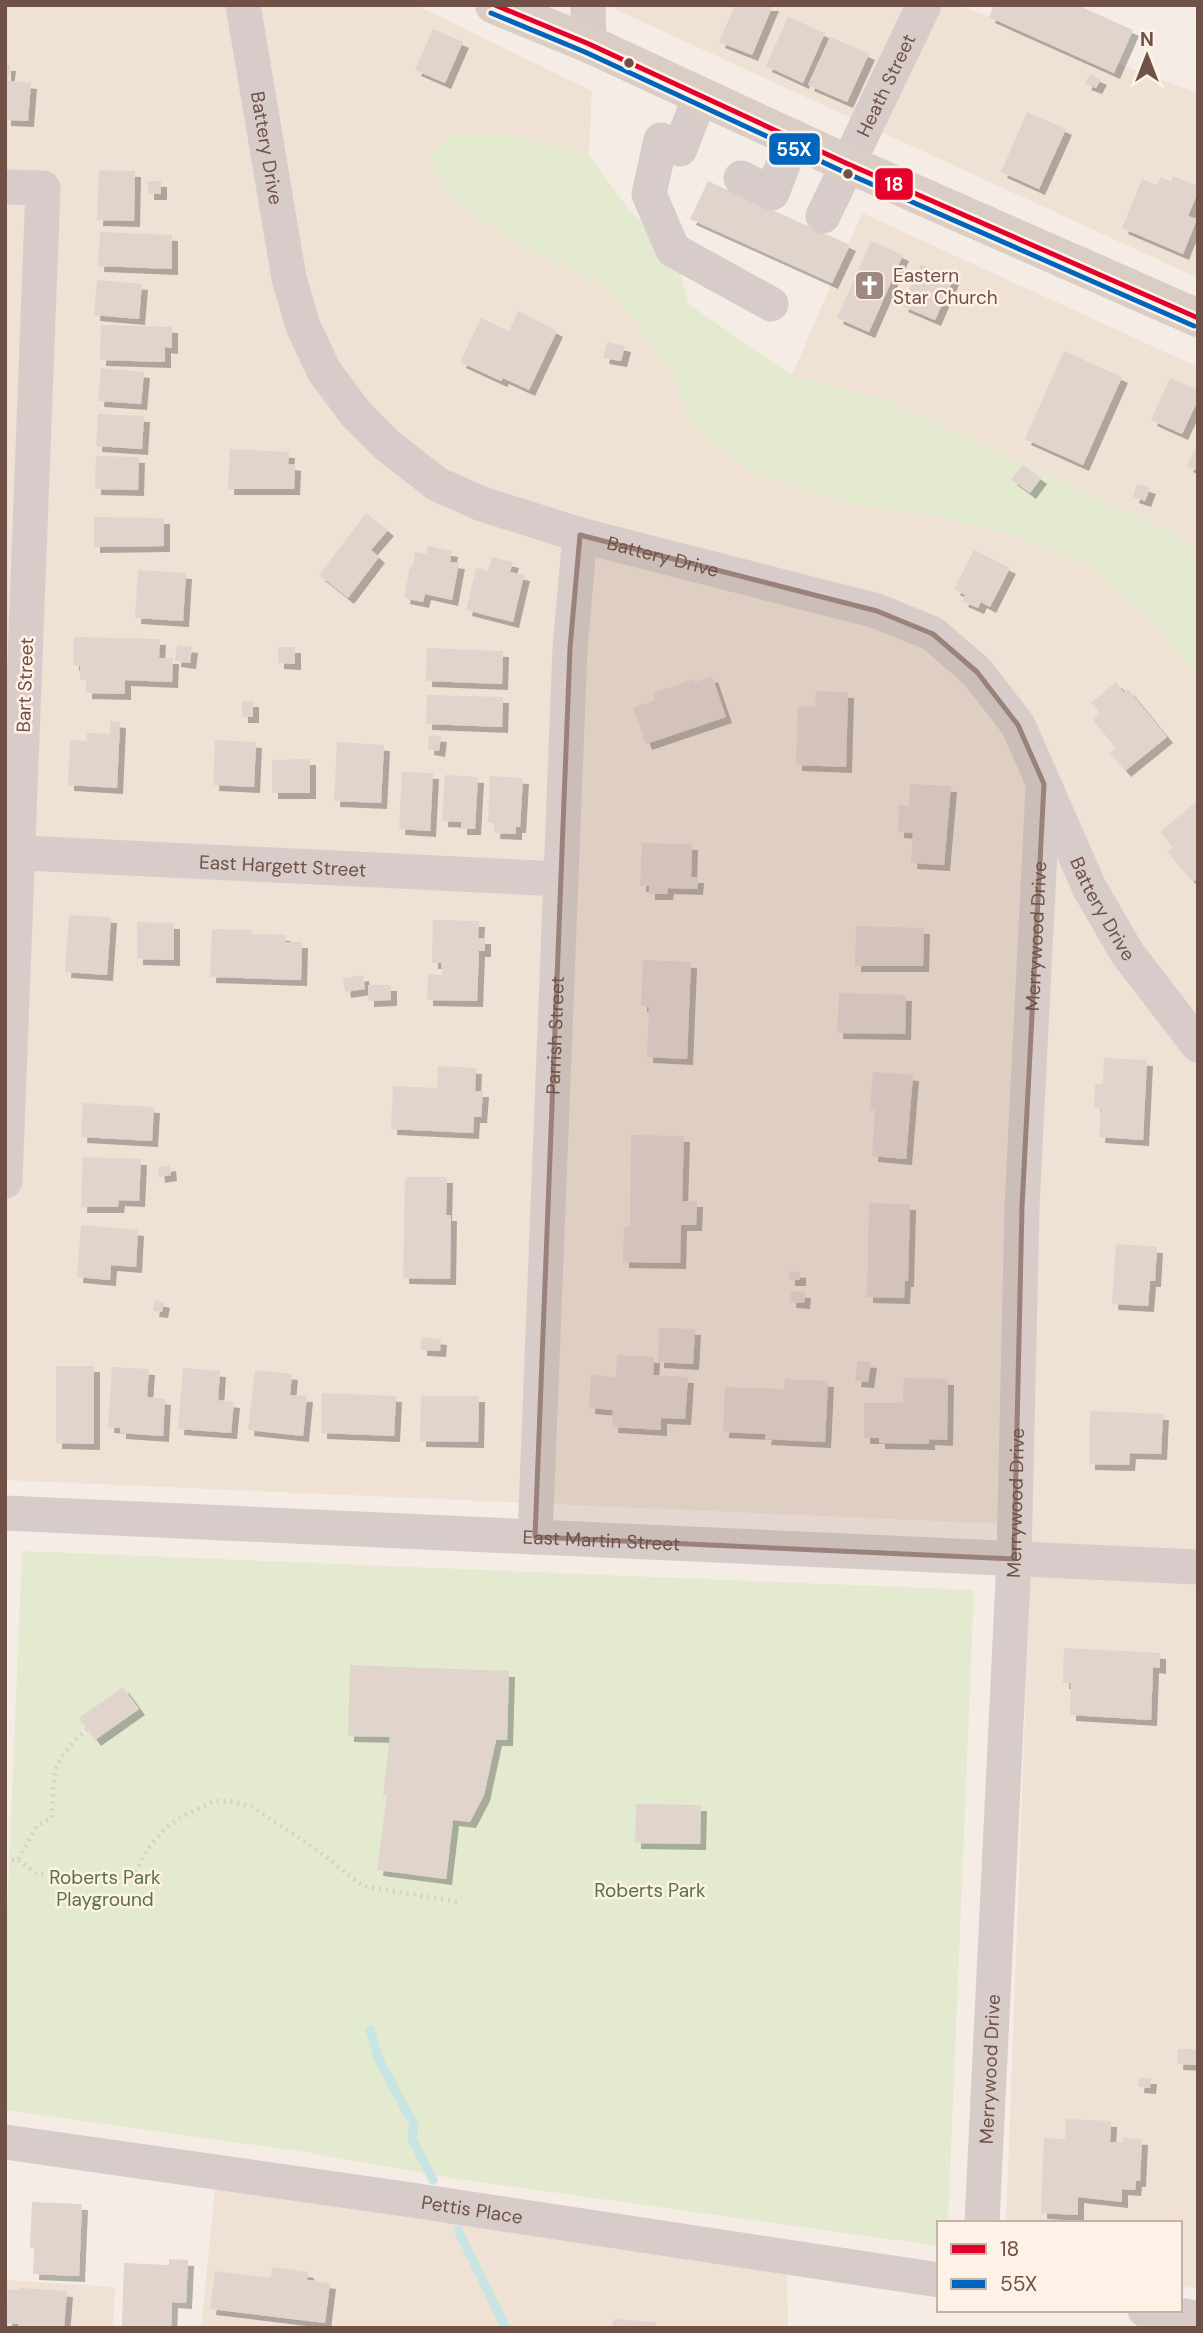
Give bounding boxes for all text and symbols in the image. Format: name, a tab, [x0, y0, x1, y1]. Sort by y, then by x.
north arrow	[1112, 21, 1182, 91]
text: N	[1140, 27, 1154, 52]
street label: Heath Street	[850, 30, 921, 141]
unlabelled marker	[622, 56, 636, 70]
street label: Battery Drive	[245, 89, 289, 207]
line badge: 55X	[768, 132, 821, 166]
text: 55X	[776, 137, 812, 162]
unlabelled marker	[841, 167, 855, 181]
line badge: 18	[874, 167, 914, 201]
text: 18	[885, 172, 903, 197]
place label: Eastern Star Church	[893, 263, 998, 310]
church icon: Eastern Star Church	[853, 269, 887, 303]
street label: Battery Drive	[604, 530, 722, 583]
street label: Bart Street	[11, 637, 39, 733]
street label: East Hargett Street	[198, 849, 367, 882]
street label: Battery Drive	[1065, 853, 1141, 966]
street label: Merrywood Drive	[1019, 861, 1052, 1012]
street label: Parrish Street	[540, 975, 570, 1095]
street label: Merrywood Drive	[1001, 1427, 1029, 1578]
street label: East Martin Street	[522, 1524, 681, 1556]
park label: Roberts Park Playground	[49, 1865, 161, 1912]
park label: Roberts Park	[594, 1878, 706, 1903]
street label: Merrywood Drive	[973, 1994, 1006, 2145]
street label: Pettis Place	[420, 2189, 525, 2229]
legend	[937, 2221, 1182, 2312]
text: 18	[1000, 2235, 1019, 2263]
text: 55X	[1000, 2270, 1037, 2298]

